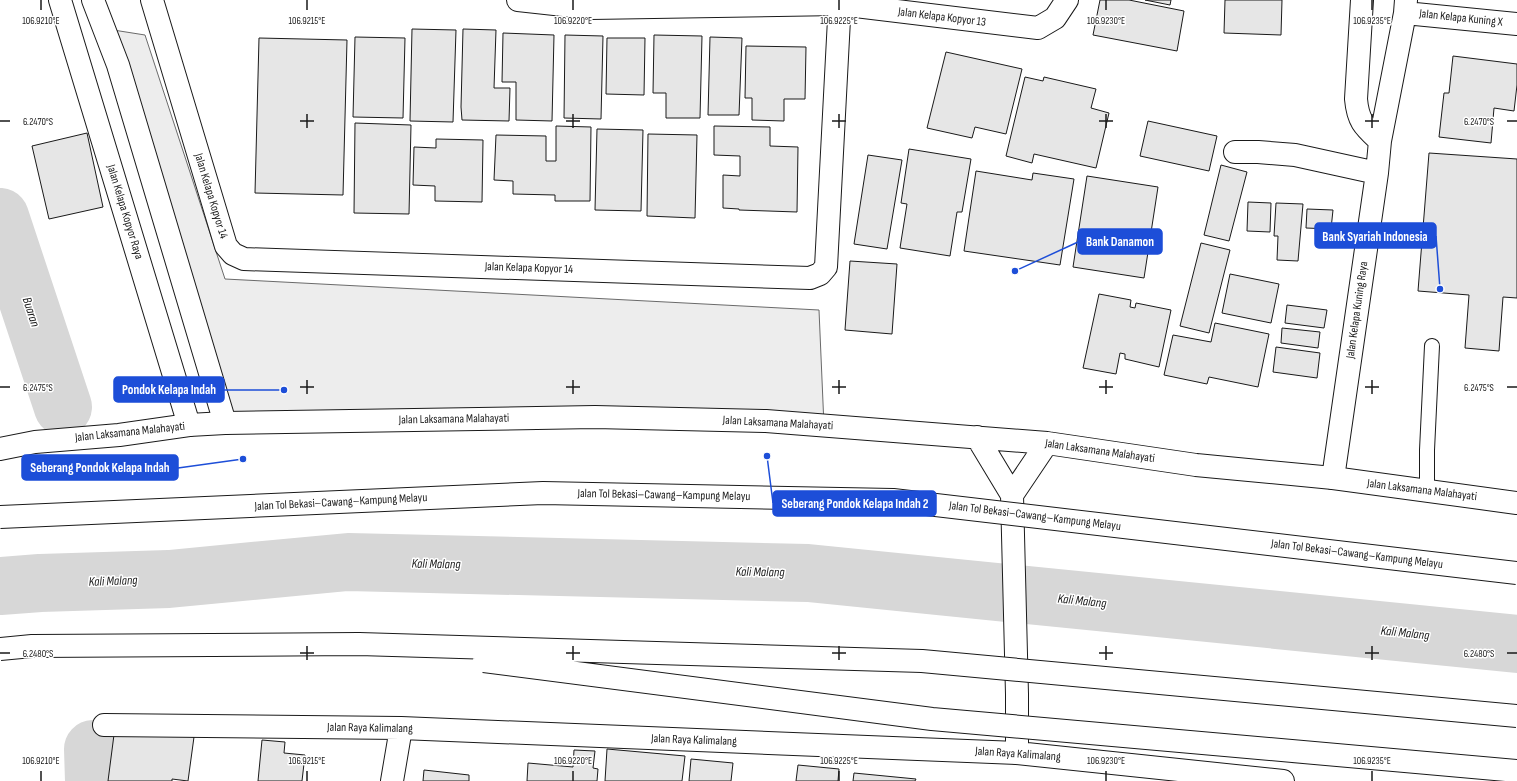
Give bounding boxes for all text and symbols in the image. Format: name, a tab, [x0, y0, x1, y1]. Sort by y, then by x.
street label: Jalan Kelapa Kopyor 13	[896, 4, 987, 30]
street label: Jalan Kelapa Kuning X	[1417, 6, 1504, 30]
text: 106.9210°E	[22, 15, 60, 27]
text: 106.9215°E	[289, 15, 325, 27]
text: 106.9220°E	[554, 15, 592, 27]
text: 106.9225°E	[820, 15, 858, 27]
text: 106.9230°E	[1087, 15, 1125, 27]
text: 106.9235°E	[1353, 15, 1391, 27]
text: 6.2470°S	[23, 116, 53, 128]
text: 6.2470°S	[1464, 116, 1494, 128]
street label: Jalan Kelapa Kopyor 14	[191, 151, 231, 241]
street label: Jalan Kelapa Kopyor Raya	[103, 162, 147, 262]
callout: Bank Syariah Indonesia	[1315, 223, 1436, 248]
callout: Bank Danamon	[1078, 229, 1162, 254]
text: Bank Syariah Indonesia	[1322, 229, 1428, 245]
text: Bank Danamon	[1086, 234, 1154, 250]
street label: Jalan Kelapa Kopyor 14	[484, 259, 573, 277]
street label: Jalan Kelapa Kuning Raya	[1343, 260, 1371, 360]
water label: Buaran	[19, 295, 43, 329]
callout: Pondok Kelapa Indah	[114, 377, 224, 402]
text: 6.2475°S	[23, 382, 53, 394]
text: Pondok Kelapa Indah	[122, 382, 216, 398]
text: 6.2475°S	[1464, 382, 1494, 394]
street label: Jalan Laksamana Malahayati	[398, 411, 509, 427]
street label: Jalan Laksamana Malahayati	[721, 413, 834, 433]
street label: Jalan Laksamana Malahayati	[73, 419, 186, 445]
street label: Jalan Laksamana Malahayati	[1043, 436, 1156, 466]
callout: Seberang Pondok Kelapa Indah	[22, 455, 178, 480]
text: Seberang Pondok Kelapa Indah	[30, 460, 170, 476]
street label: Jalan Laksamana Malahayati	[1365, 476, 1478, 504]
street label: Jalan Tol Bekasi–Cawang–Kampung Melayu	[576, 486, 751, 504]
street label: Jalan Tol Bekasi–Cawang–Kampung Melayu	[253, 490, 428, 514]
callout: Seberang Pondok Kelapa Indah 2	[773, 491, 936, 516]
text: Seberang Pondok Kelapa Indah 2	[781, 496, 929, 512]
street label: Jalan Tol Bekasi–Cawang–Kampung Melayu	[947, 498, 1122, 534]
street label: Jalan Tol Bekasi–Cawang–Kampung Melayu	[1269, 536, 1444, 572]
water label: Kali Malang	[411, 556, 461, 572]
water label: Kali Malang	[735, 564, 785, 580]
water label: Kali Malang	[88, 572, 138, 590]
water label: Kali Malang	[1057, 590, 1108, 612]
water label: Kali Malang	[1380, 622, 1431, 644]
text: 6.2480°S	[23, 648, 53, 660]
text: 6.2480°S	[1464, 648, 1494, 660]
street label: Jalan Raya Kalimalang	[326, 720, 413, 736]
street label: Jalan Raya Kalimalang	[650, 731, 737, 749]
street label: Jalan Raya Kalimalang	[974, 743, 1061, 764]
text: 106.9210°E	[22, 755, 60, 767]
text: 106.9215°E	[289, 755, 325, 767]
text: 106.9220°E	[554, 755, 592, 767]
text: 106.9225°E	[820, 755, 858, 767]
text: 106.9230°E	[1087, 755, 1125, 767]
text: 106.9235°E	[1353, 755, 1391, 767]

